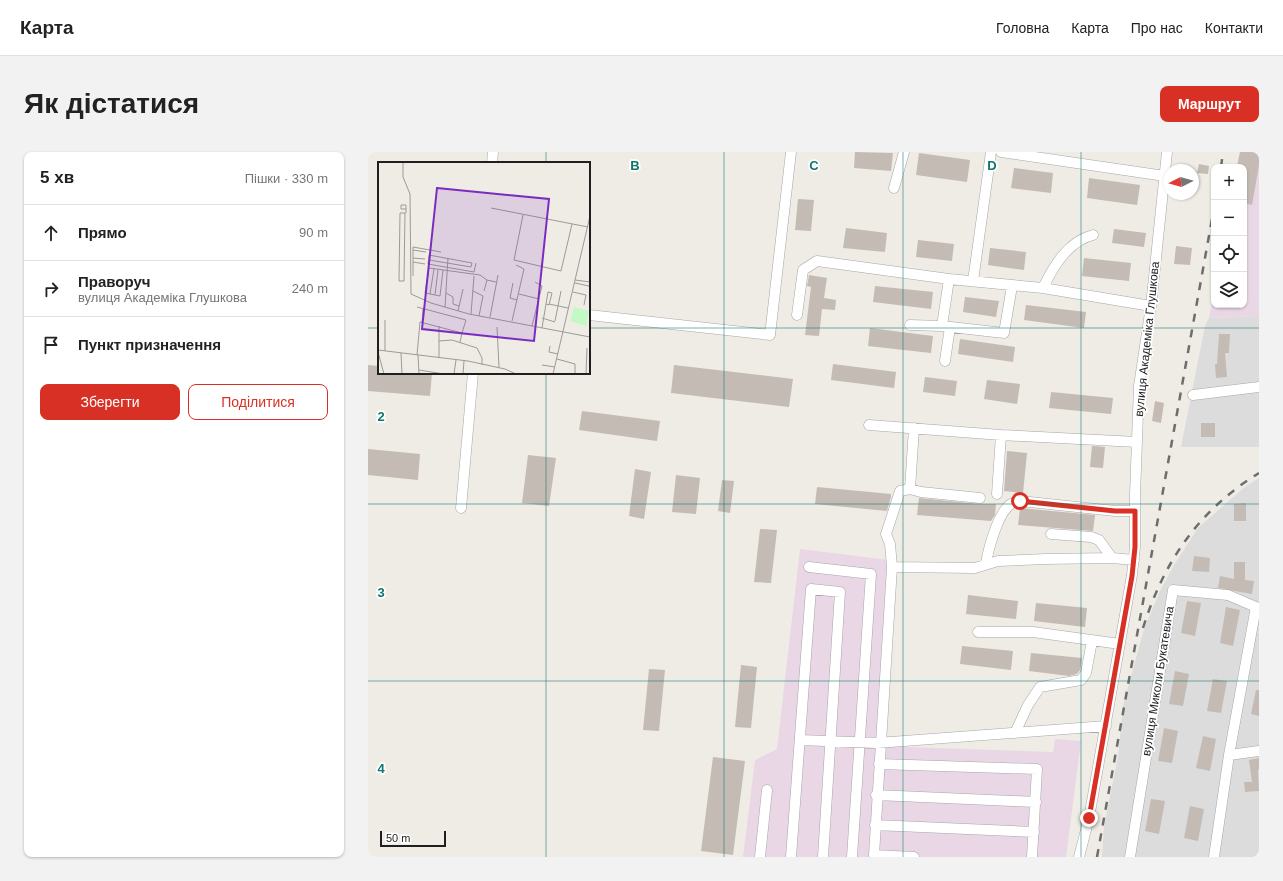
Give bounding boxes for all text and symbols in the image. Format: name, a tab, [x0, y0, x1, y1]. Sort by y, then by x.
text: Карта	[20, 17, 74, 38]
text: Головна	[996, 20, 1049, 36]
text: Карта	[1071, 20, 1109, 36]
text: Про нас	[1131, 20, 1183, 36]
text: Контакти	[1205, 20, 1263, 36]
button: Маршрут	[1160, 86, 1259, 122]
text: Як дістатися	[24, 88, 199, 119]
text: B	[630, 158, 640, 173]
text: C	[809, 158, 819, 173]
text: D	[987, 158, 997, 173]
inset map	[378, 162, 590, 374]
north arrow	[1163, 164, 1199, 200]
map controls	[1211, 164, 1247, 308]
button: +	[1211, 164, 1247, 200]
text: 5 хв	[40, 168, 74, 187]
text: Пішки · 330 m	[245, 171, 328, 186]
button: −	[1211, 200, 1247, 236]
icon: ahead	[40, 222, 62, 244]
text: Прямо	[78, 224, 127, 241]
text: 90 m	[299, 225, 328, 240]
button: locate	[1211, 236, 1247, 272]
street label: вулиця Академіка Глушкова	[1132, 260, 1162, 417]
button: layers	[1211, 272, 1247, 308]
text: Праворуч	[78, 273, 151, 290]
icon: right	[40, 278, 62, 300]
text: 240 m	[292, 281, 328, 296]
text: вулиця Академіка Глушкова	[78, 290, 247, 305]
icon: arrive	[40, 334, 62, 356]
text: Пункт призначення	[78, 336, 221, 353]
button: Зберегти	[40, 384, 180, 420]
button: Поділитися	[188, 384, 328, 420]
text: 2	[377, 409, 385, 424]
route start	[1011, 492, 1029, 510]
text: 3	[377, 585, 385, 600]
street label: вулиця Миколи Букатевича	[1139, 605, 1177, 757]
text: 4	[377, 761, 385, 776]
route end	[1080, 809, 1098, 827]
scale bar	[380, 829, 446, 848]
text: 50 m	[386, 832, 410, 844]

